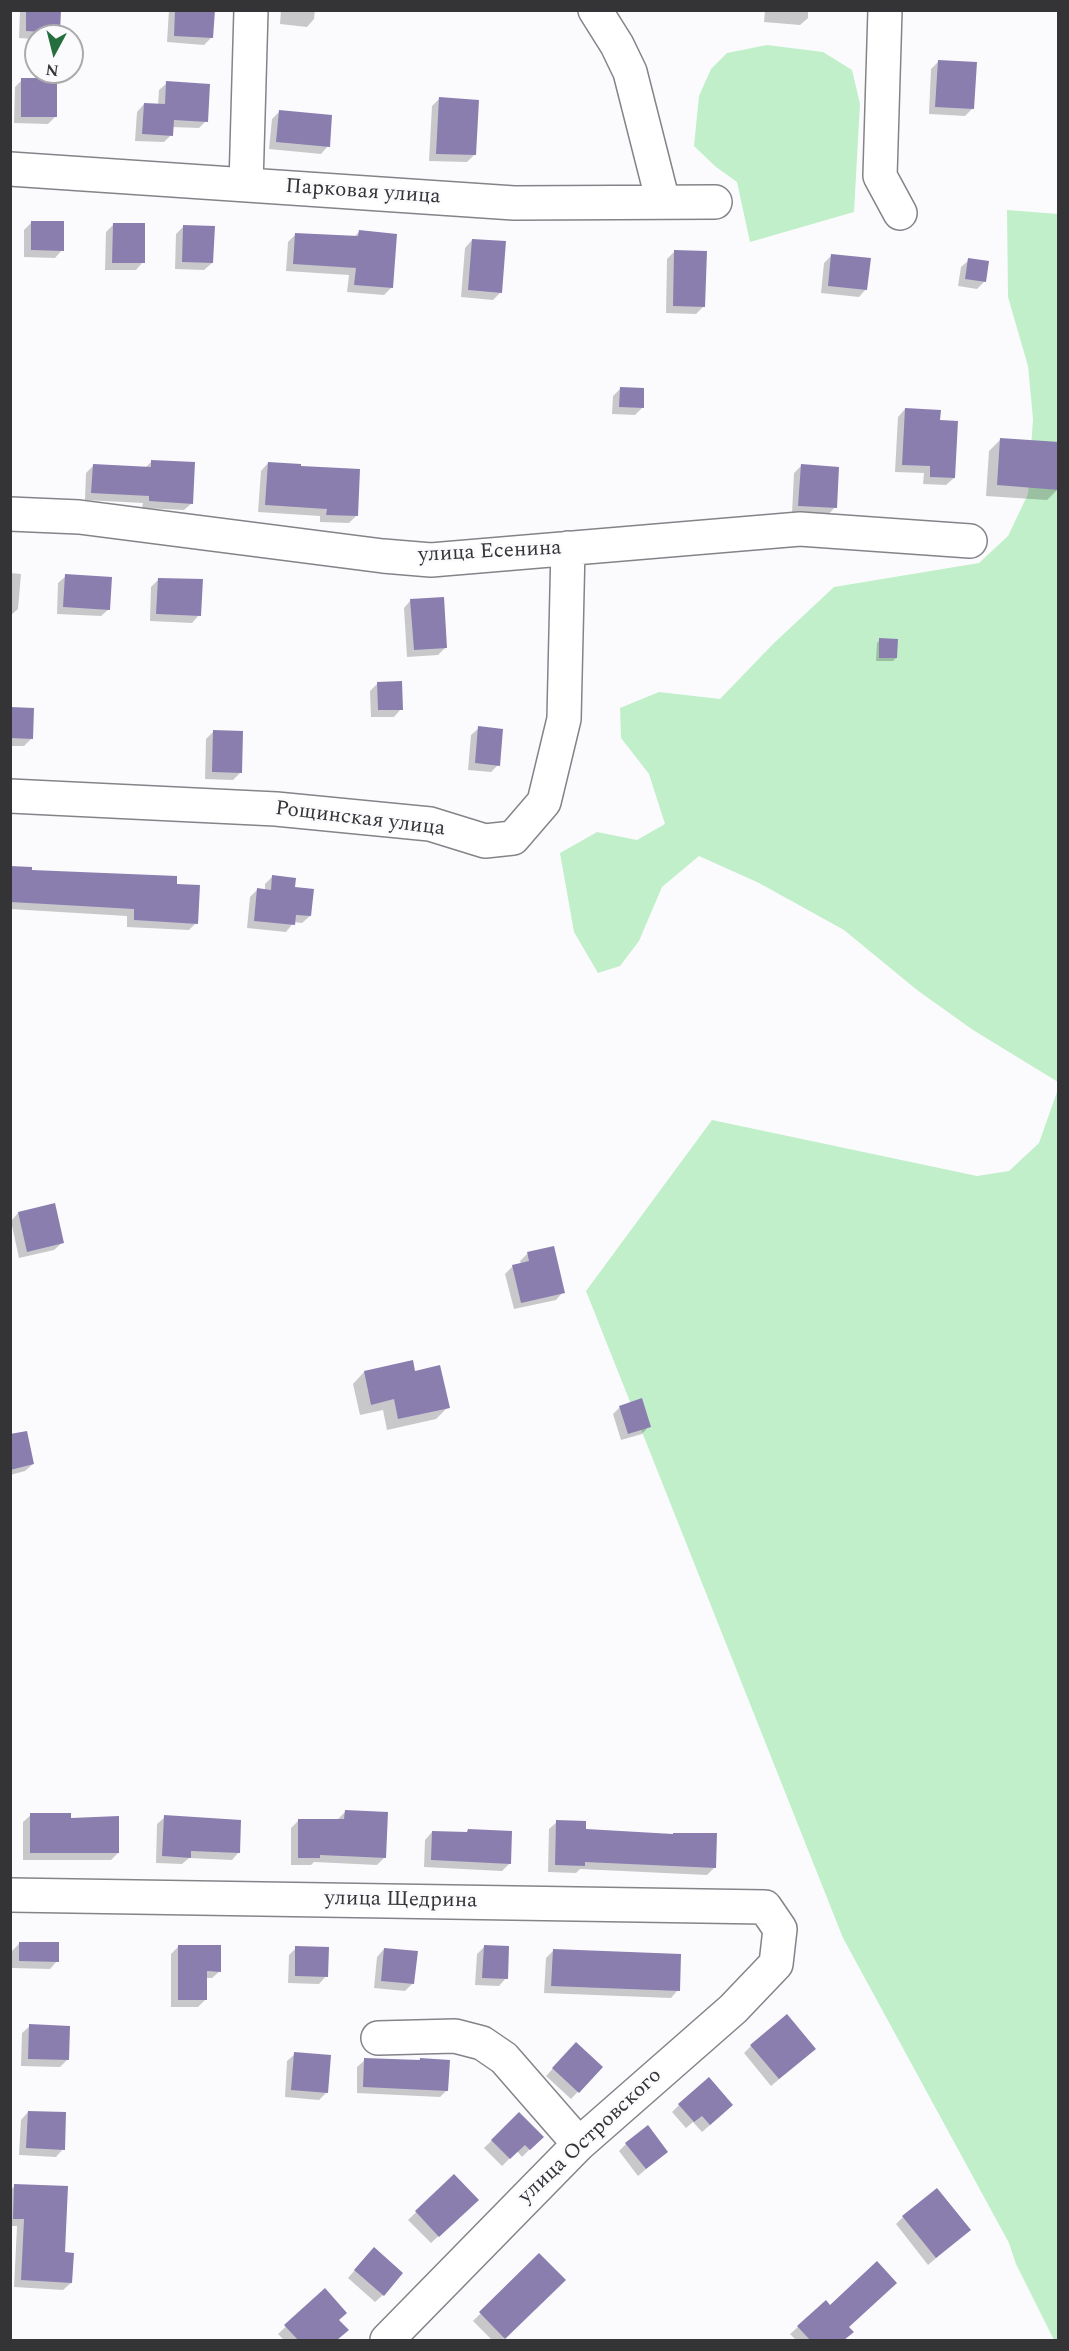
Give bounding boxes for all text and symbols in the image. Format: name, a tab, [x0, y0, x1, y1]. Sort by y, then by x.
north arrow	[24, 24, 84, 84]
text: N	[44, 57, 60, 83]
street label: Парковая улица	[284, 175, 442, 211]
street label: улица Есенина	[418, 537, 562, 569]
street label: Рощинская улица	[274, 797, 446, 843]
street label: улица Щедрина	[324, 1887, 478, 1915]
street label: улица Островского	[514, 2064, 668, 2210]

